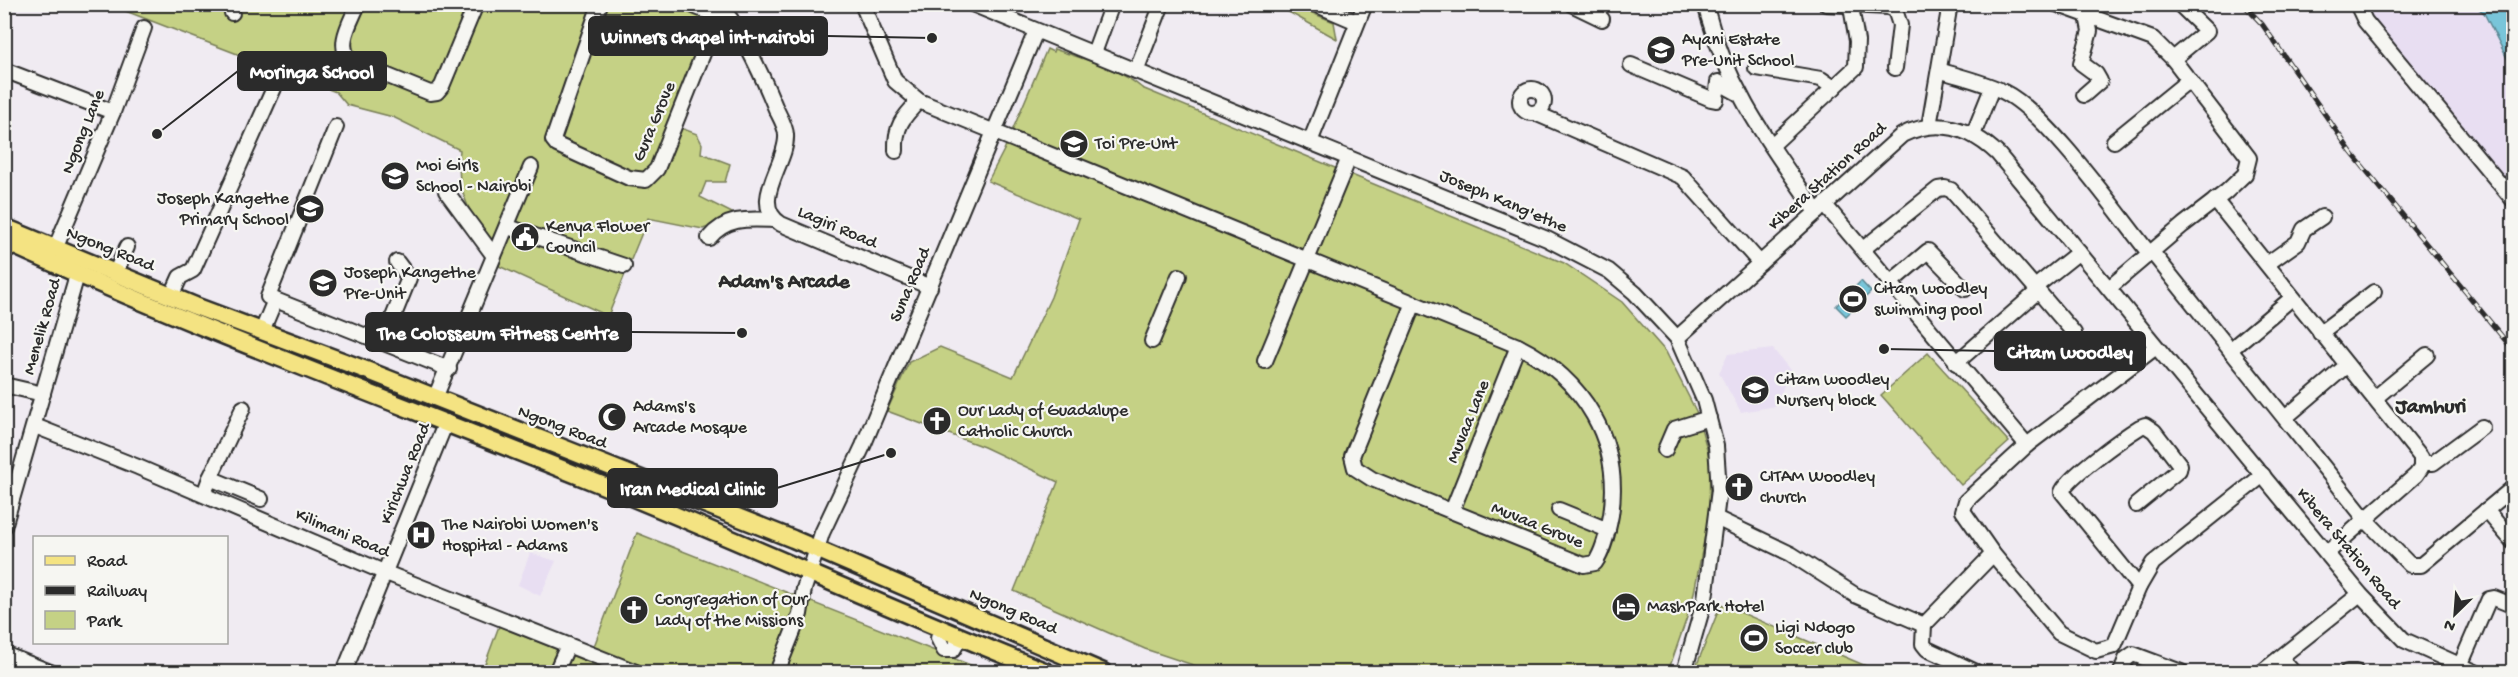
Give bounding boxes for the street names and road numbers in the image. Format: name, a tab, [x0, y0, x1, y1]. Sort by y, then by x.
street label: Gura Grove	[629, 78, 681, 165]
street label: Ngong Lane	[58, 86, 111, 177]
street label: Kibera Station Road	[1765, 117, 1892, 236]
street label: Joseph Kang'ethe	[1436, 166, 1571, 239]
street label: Lagiri Road	[794, 202, 881, 255]
street label: Ngong Road	[63, 223, 159, 278]
street label: Suna Road	[886, 243, 937, 325]
street label: Menelik Road	[19, 275, 67, 378]
street label: Muvaa Lane	[1443, 377, 1495, 467]
street label: Ngong Road	[514, 401, 611, 455]
street label: Kirichwa Road	[376, 419, 436, 528]
street label: Kibera Station Road	[2291, 484, 2406, 615]
street label: Muvaa Grove	[1488, 498, 1587, 554]
street label: Kilimani Road	[292, 505, 394, 564]
street label: Ngong Road	[966, 584, 1062, 641]

